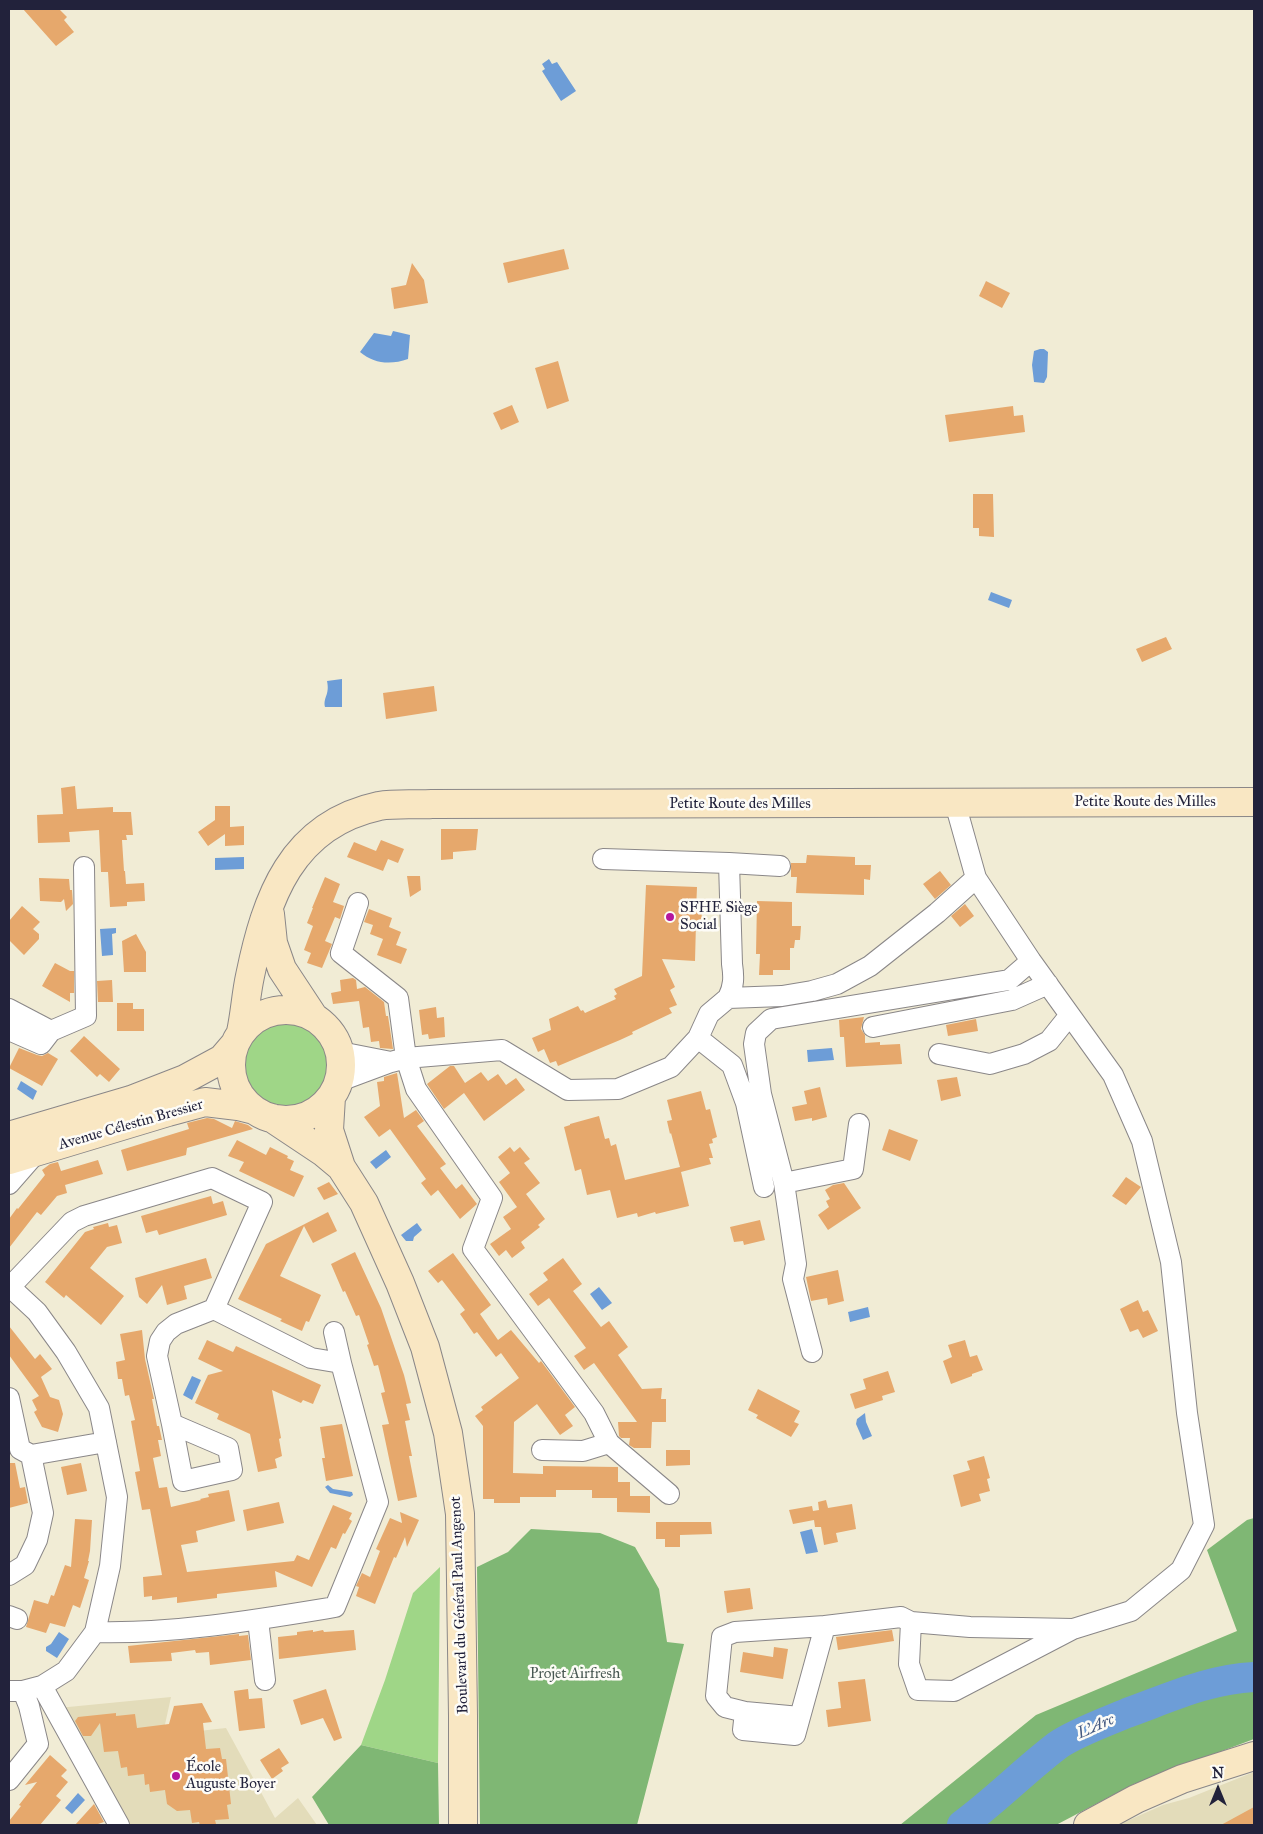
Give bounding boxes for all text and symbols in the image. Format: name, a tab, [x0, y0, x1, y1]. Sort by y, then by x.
street label: Petite Route des Milles	[1074, 793, 1216, 811]
street label: Petite Route des Milles	[669, 795, 811, 813]
place label: SFHE Siège Social	[680, 899, 758, 934]
marker: SFHE Siège Social	[664, 911, 676, 923]
street label: Avenue Célestin Bressier	[57, 1096, 205, 1154]
street label: Boulevard du Général Paul Angenot	[447, 1496, 473, 1714]
park label: Projet Airfresh	[530, 1665, 620, 1683]
water label: L'Arc	[1074, 1710, 1118, 1744]
place label: École Auguste Boyer	[186, 1758, 276, 1793]
north arrow	[1193, 1764, 1243, 1814]
text: N	[1212, 1765, 1224, 1782]
marker: École Auguste Boyer	[170, 1770, 182, 1782]

